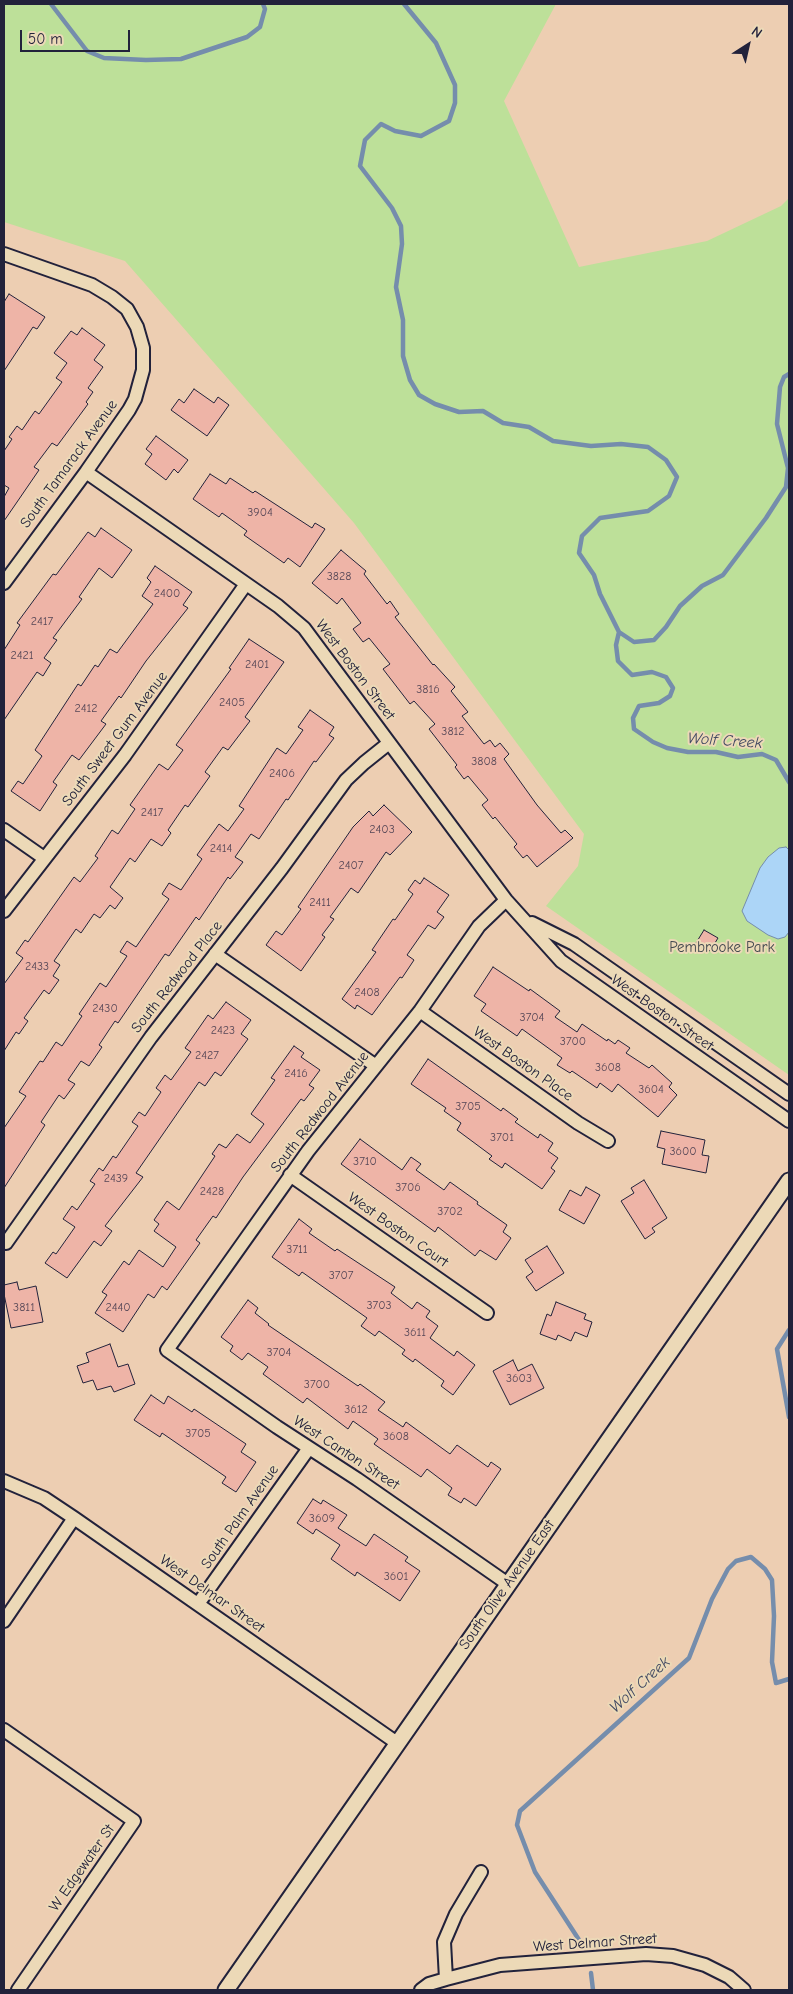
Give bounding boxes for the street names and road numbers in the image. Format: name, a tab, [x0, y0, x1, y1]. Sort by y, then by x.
street label: South Tamarack Avenue	[16, 396, 122, 532]
street label: West Boston Street	[311, 616, 399, 724]
street label: South Sweet Gum Avenue	[58, 668, 172, 810]
street label: South Redwood Place	[128, 917, 226, 1037]
street label: West Boston Street	[607, 971, 717, 1055]
street label: West Boston Place	[470, 1023, 576, 1105]
street label: South Redwood Avenue	[267, 1048, 373, 1176]
street label: West Boston Court	[344, 1189, 452, 1271]
street label: West Canton Street	[290, 1412, 402, 1494]
street label: South Palm Avenue	[197, 1461, 283, 1573]
street label: South Olive Avenue East	[455, 1517, 559, 1653]
street label: West Delmar Street	[156, 1551, 268, 1637]
street label: W Edgewater St	[45, 1821, 119, 1915]
street label: West Delmar Street	[533, 1930, 657, 1956]

